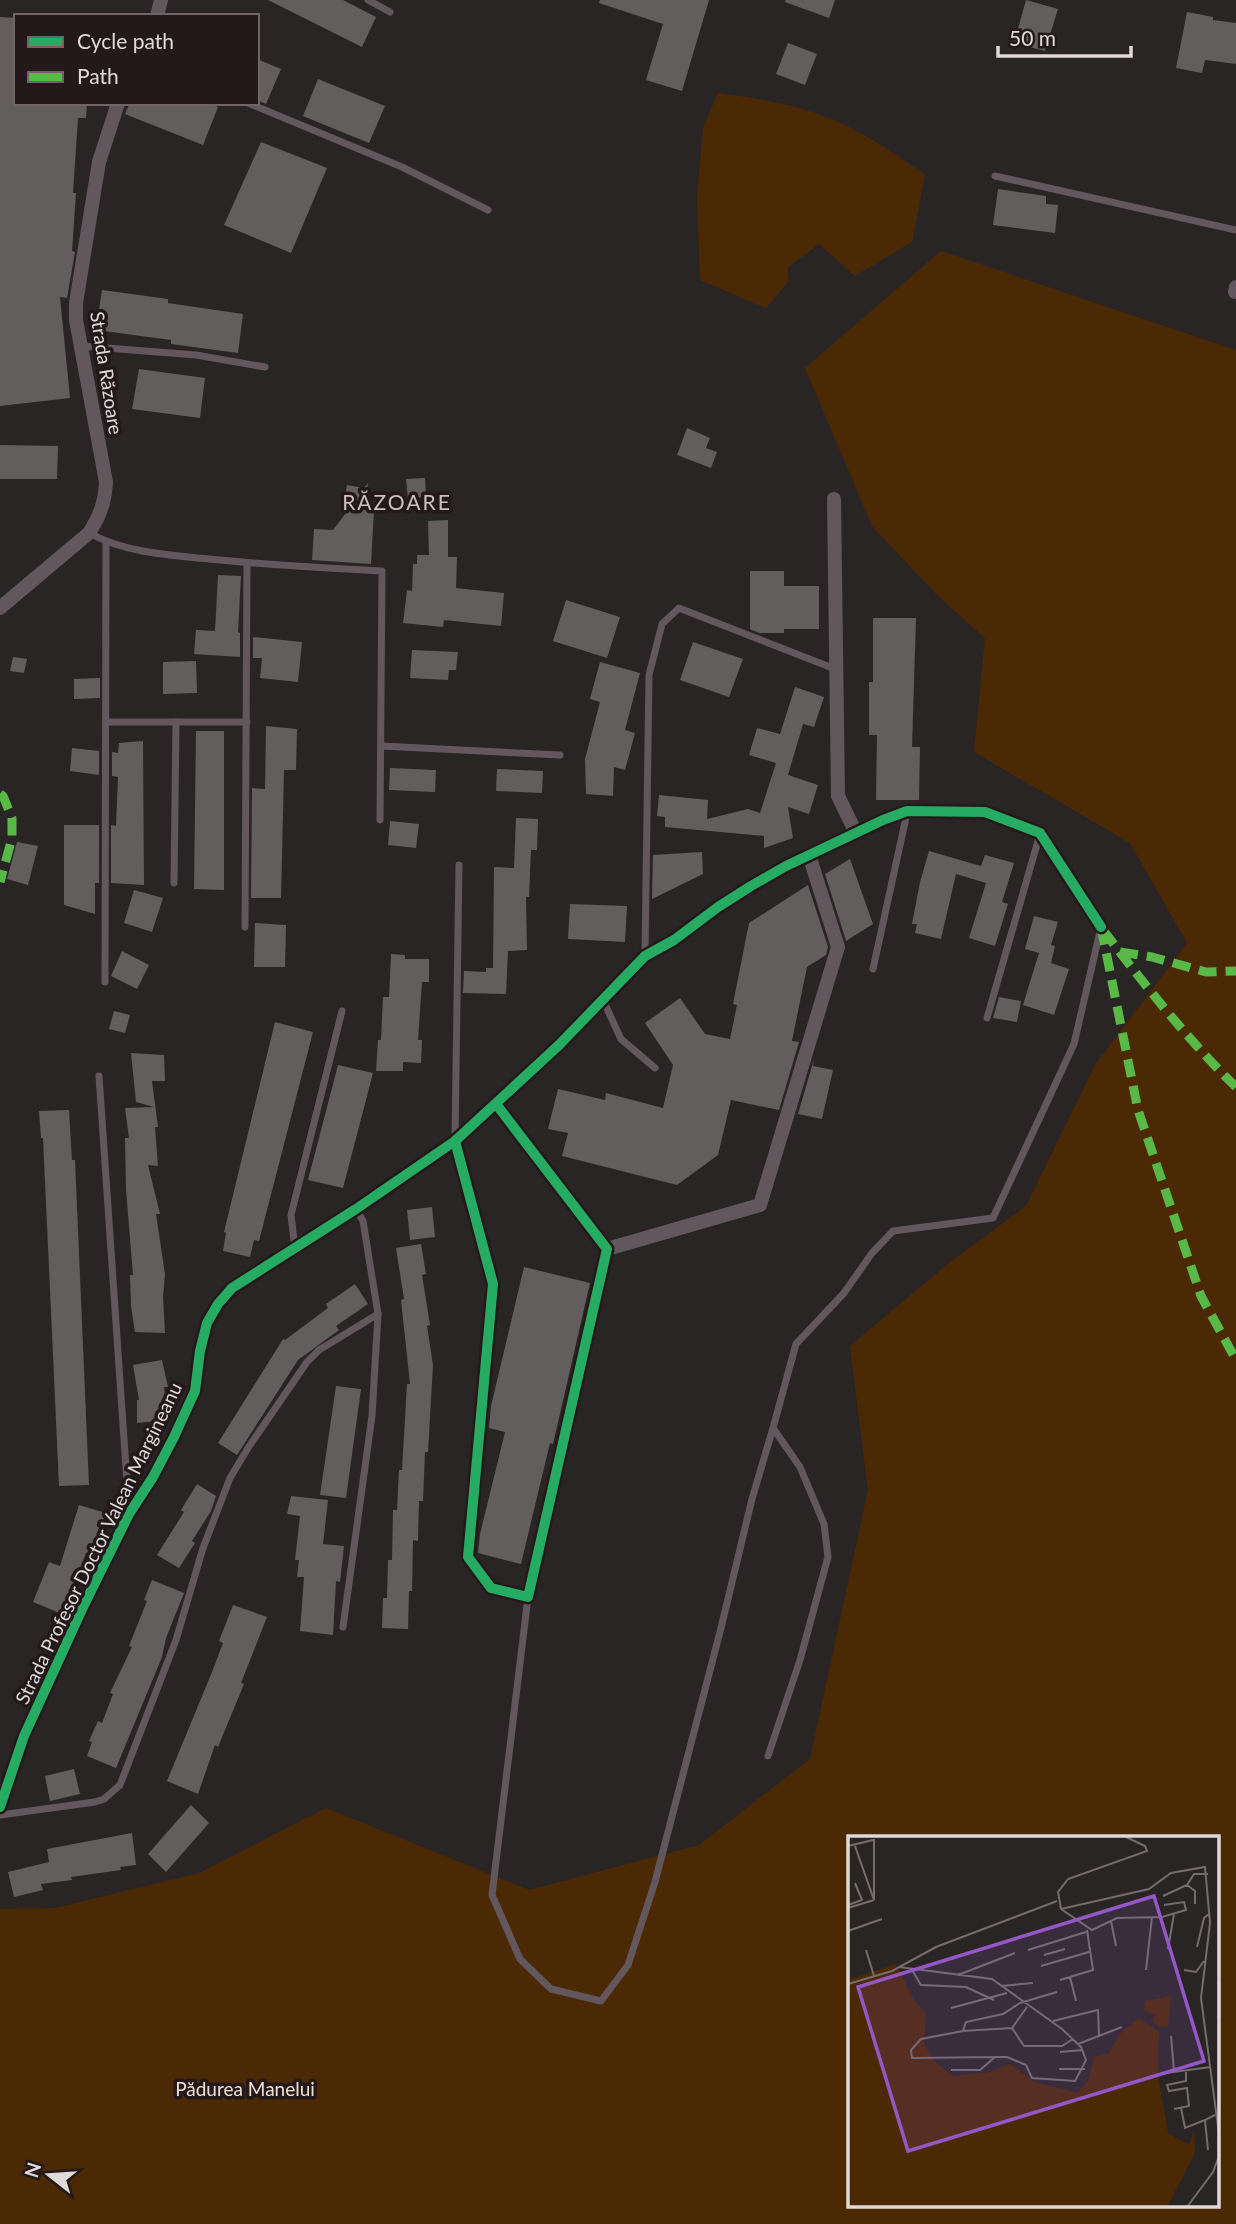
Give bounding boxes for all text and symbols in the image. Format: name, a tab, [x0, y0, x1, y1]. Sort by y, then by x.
legend	[14, 14, 259, 105]
scale bar	[998, 14, 1131, 58]
text: 50 m	[1009, 25, 1056, 50]
text: Cycle path	[77, 28, 174, 53]
text: Path	[77, 63, 119, 88]
street label: Strada Răzoare	[86, 310, 128, 436]
district label: RĂZOARE	[342, 489, 452, 514]
street label: Strada Profesor Doctor Valean Margineanu	[10, 1378, 186, 1708]
inset map	[848, 1836, 1218, 2206]
park label: Pădurea Manelui	[175, 2077, 315, 2100]
north arrow	[14, 2140, 84, 2210]
text: N	[19, 2160, 45, 2180]

